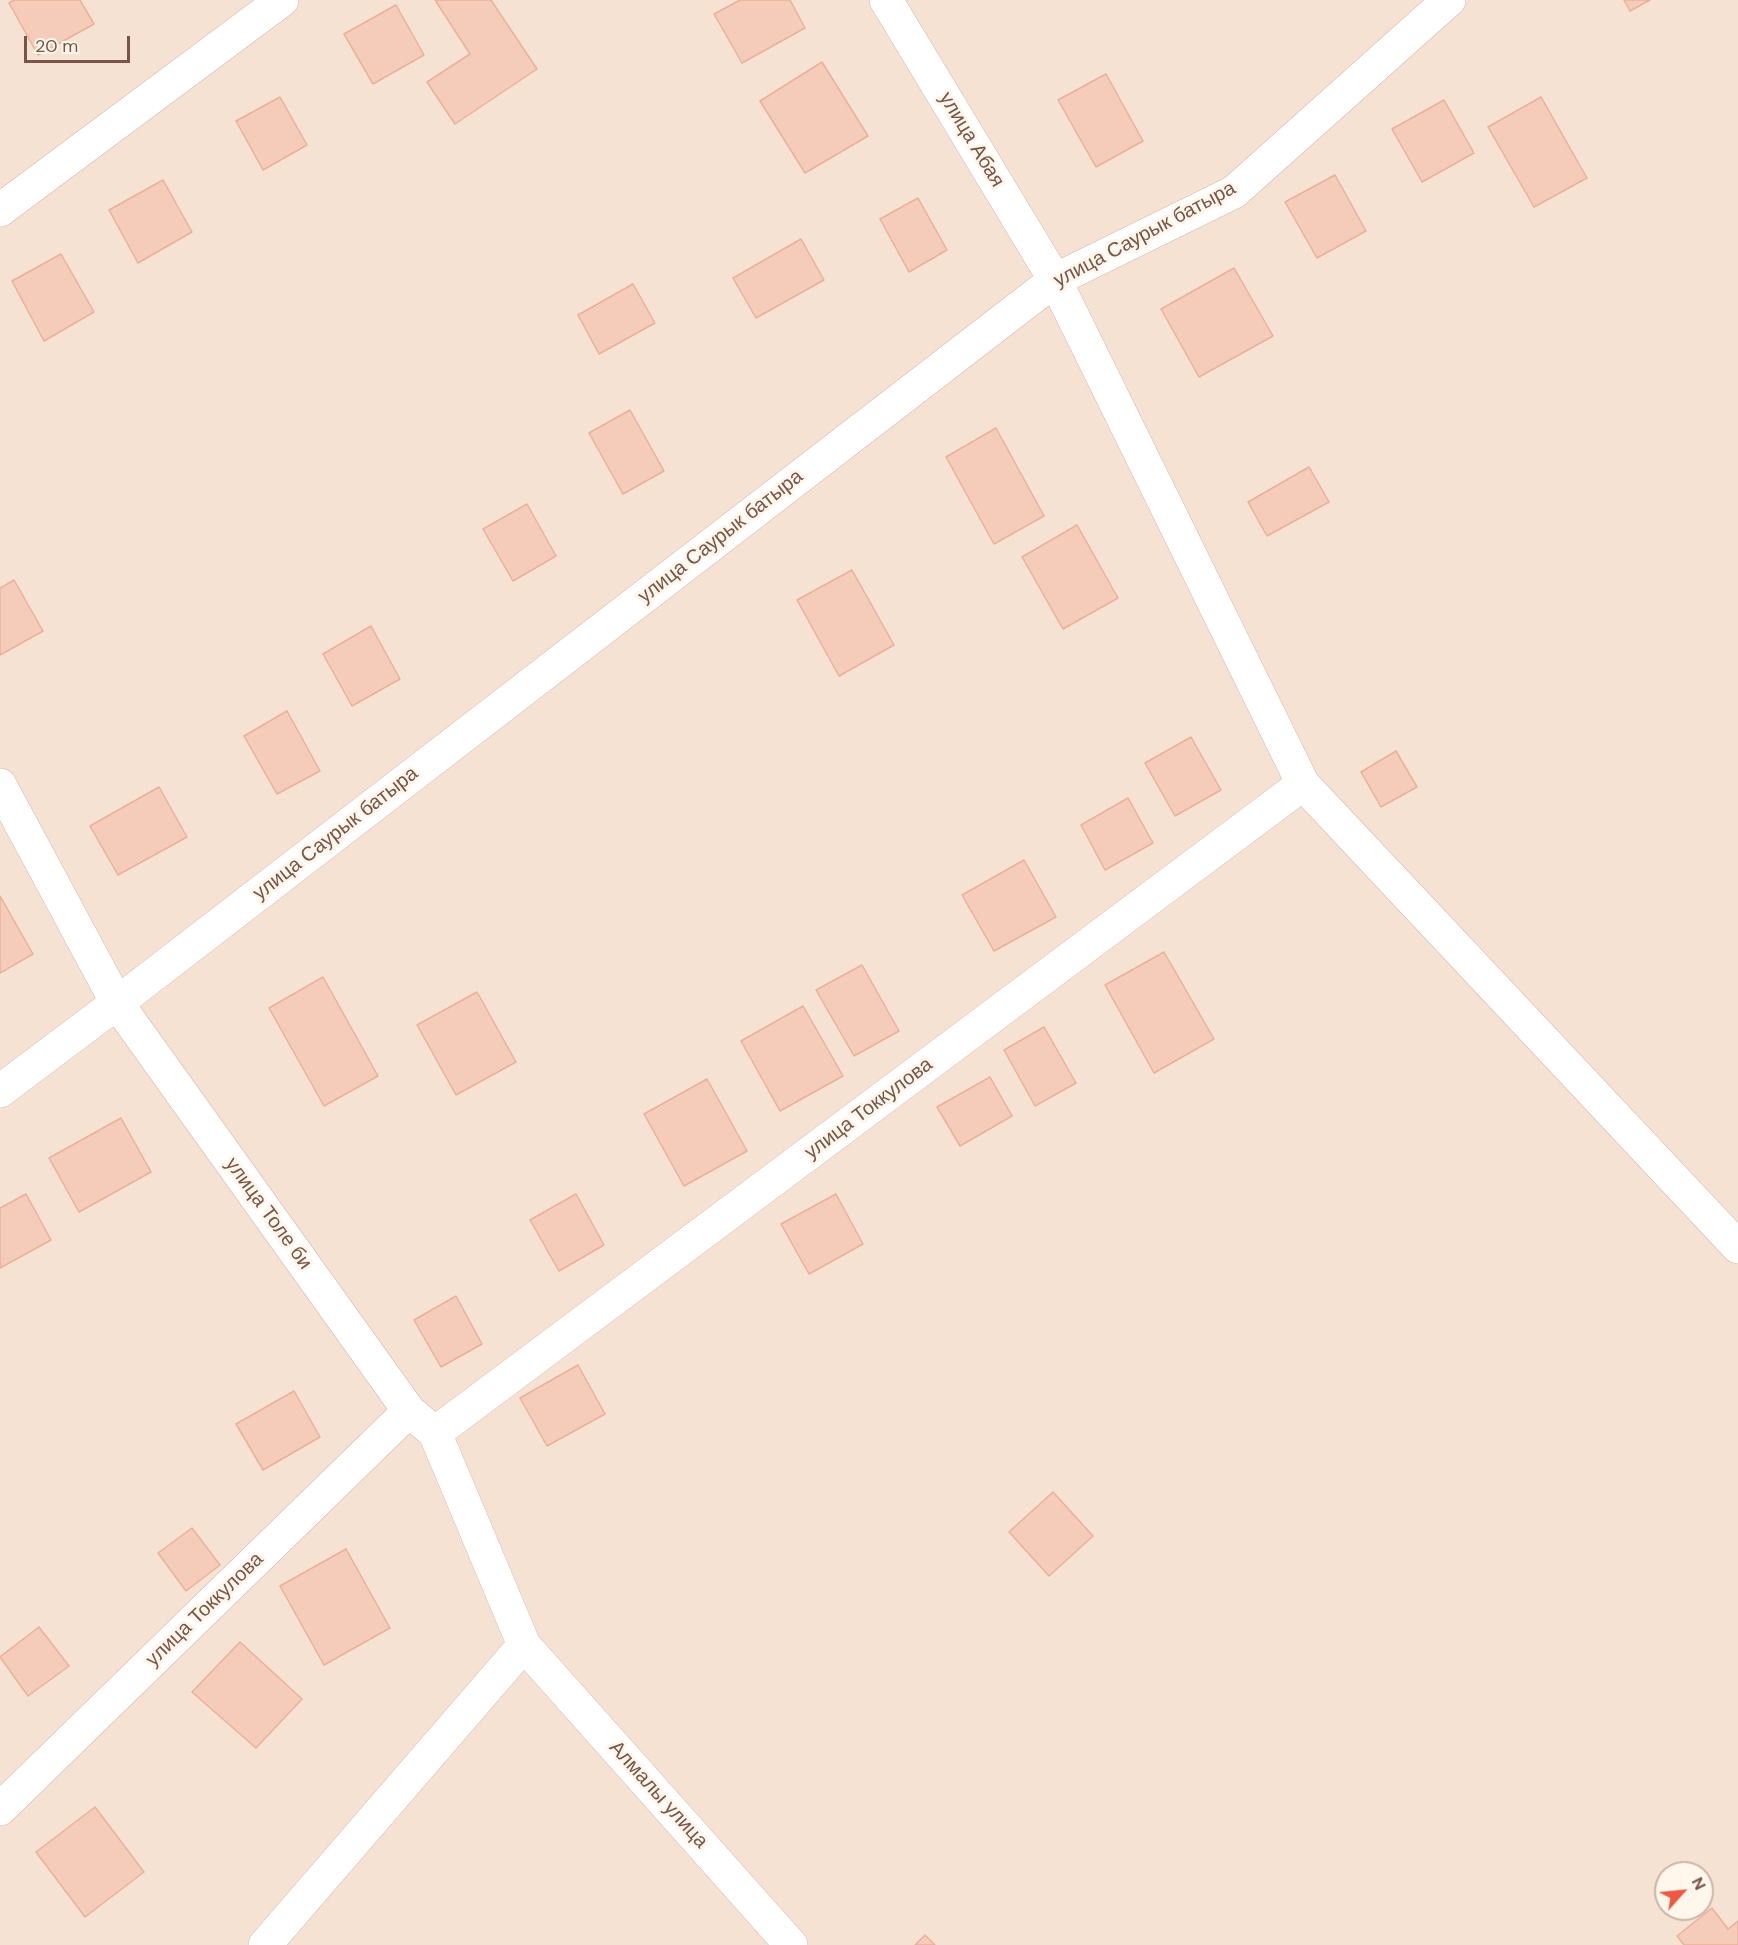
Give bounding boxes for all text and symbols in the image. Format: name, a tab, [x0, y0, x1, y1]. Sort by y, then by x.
scale bar	[27, 24, 134, 62]
text: 20 m	[35, 34, 78, 58]
street label: улица Абая	[933, 88, 1009, 192]
street label: улица Саурык батыра	[1050, 177, 1240, 293]
street label: улица Саурык батыра	[634, 465, 808, 609]
street label: улица Саурык батыра	[249, 762, 423, 906]
street label: улица Токкулова	[800, 1053, 938, 1165]
street label: улица Толе би	[219, 1153, 317, 1275]
street label: улица Токкулова	[141, 1548, 269, 1672]
street label: Алмалы улица	[604, 1736, 712, 1854]
north arrow	[1654, 1861, 1714, 1921]
text: N	[1687, 1874, 1711, 1893]

